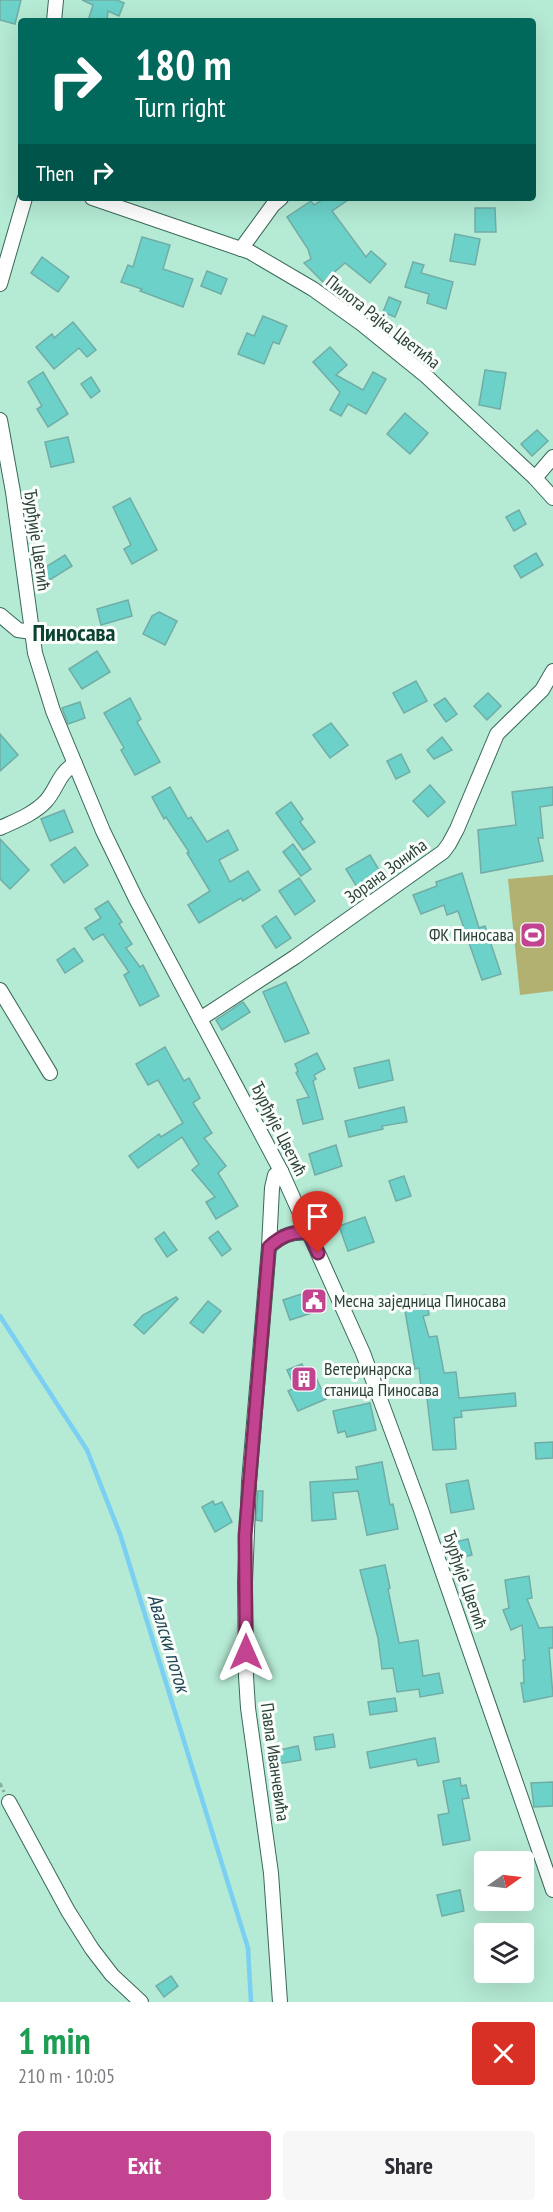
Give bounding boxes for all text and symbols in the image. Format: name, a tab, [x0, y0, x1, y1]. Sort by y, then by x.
text: 180 m	[135, 37, 232, 92]
icon: right	[36, 42, 114, 120]
text: Turn right	[135, 90, 226, 124]
icon: right	[86, 156, 119, 189]
text: Then	[36, 159, 74, 187]
street label: Пилота Рајка Цветића	[321, 270, 445, 374]
street label: Ђурђије Цветић	[19, 488, 56, 592]
district label: Пиносава	[33, 617, 116, 648]
street label: Зорана Зонића	[340, 833, 431, 908]
sports icon: ФК Пиносава	[518, 920, 548, 950]
place label: ФК Пиносава	[429, 923, 514, 946]
street label: Ђурђије Цветић	[246, 1078, 313, 1180]
pin	[292, 1191, 343, 1253]
icon: arrive	[301, 1200, 334, 1233]
public building icon: Месна заједница Пиносава	[299, 1286, 329, 1316]
place label: Месна заједница Пиносава	[334, 1289, 506, 1312]
place label: Ветеринарска станица Пиносава	[324, 1357, 439, 1401]
building icon: Ветеринарска станица Пиносава	[289, 1364, 319, 1394]
street label: Ђурђије Цветић	[438, 1528, 493, 1632]
water label: Авалски поток	[142, 1591, 197, 1697]
position arrow	[214, 1620, 278, 1684]
street label: Павла Иванчевића	[256, 1701, 295, 1823]
north arrow	[474, 1851, 534, 1911]
map controls	[474, 1851, 534, 1983]
button: layers	[474, 1923, 534, 1983]
text: 1 min	[18, 2017, 91, 2064]
button: close	[472, 2022, 535, 2085]
text: 210 m · 10:05	[18, 2063, 115, 2089]
button: Exit	[18, 2131, 271, 2200]
button: Share	[283, 2131, 535, 2200]

